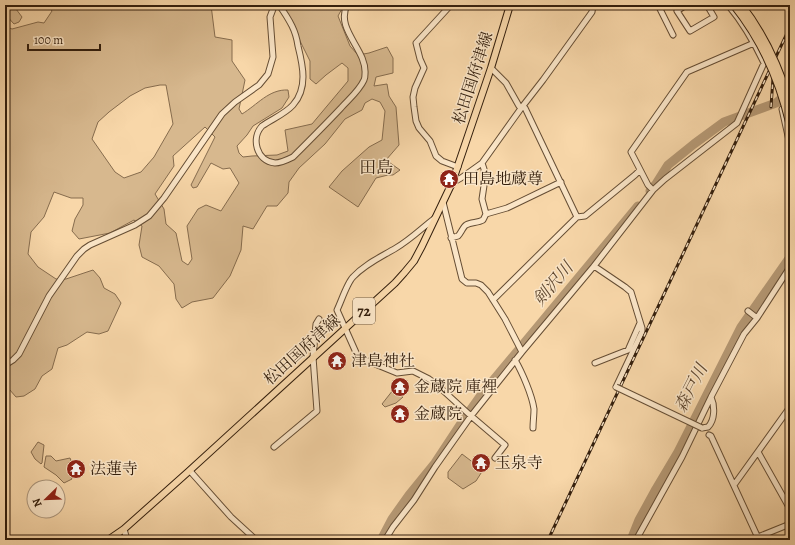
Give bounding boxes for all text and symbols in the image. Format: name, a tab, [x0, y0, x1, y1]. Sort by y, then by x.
scale bar	[28, 26, 100, 52]
street label: 松田国府津線	[448, 29, 498, 127]
text: 100 m	[34, 32, 63, 48]
district label: 田島	[359, 156, 393, 179]
temple icon: 田島地蔵尊	[438, 168, 460, 190]
place label: 田島地蔵尊	[463, 168, 543, 190]
water label: 剣沢川	[528, 256, 579, 311]
road number: 72	[353, 298, 375, 324]
street label: 松田国府津線	[259, 310, 345, 390]
temple icon: 津島神社	[326, 350, 348, 372]
place label: 津島神社	[351, 350, 415, 372]
water label: 森戸川	[669, 358, 714, 416]
temple icon: 金蔵院 庫裡	[389, 376, 411, 398]
place label: 金蔵院 庫裡	[414, 376, 497, 398]
temple icon: 金蔵院	[389, 403, 411, 425]
place label: 金蔵院	[414, 403, 462, 425]
temple icon: 玉泉寺	[470, 452, 492, 474]
place label: 玉泉寺	[495, 452, 543, 474]
temple icon: 法蓮寺	[65, 458, 87, 480]
place label: 法蓮寺	[90, 458, 138, 480]
north arrow	[26, 479, 66, 519]
text: N	[29, 496, 46, 509]

